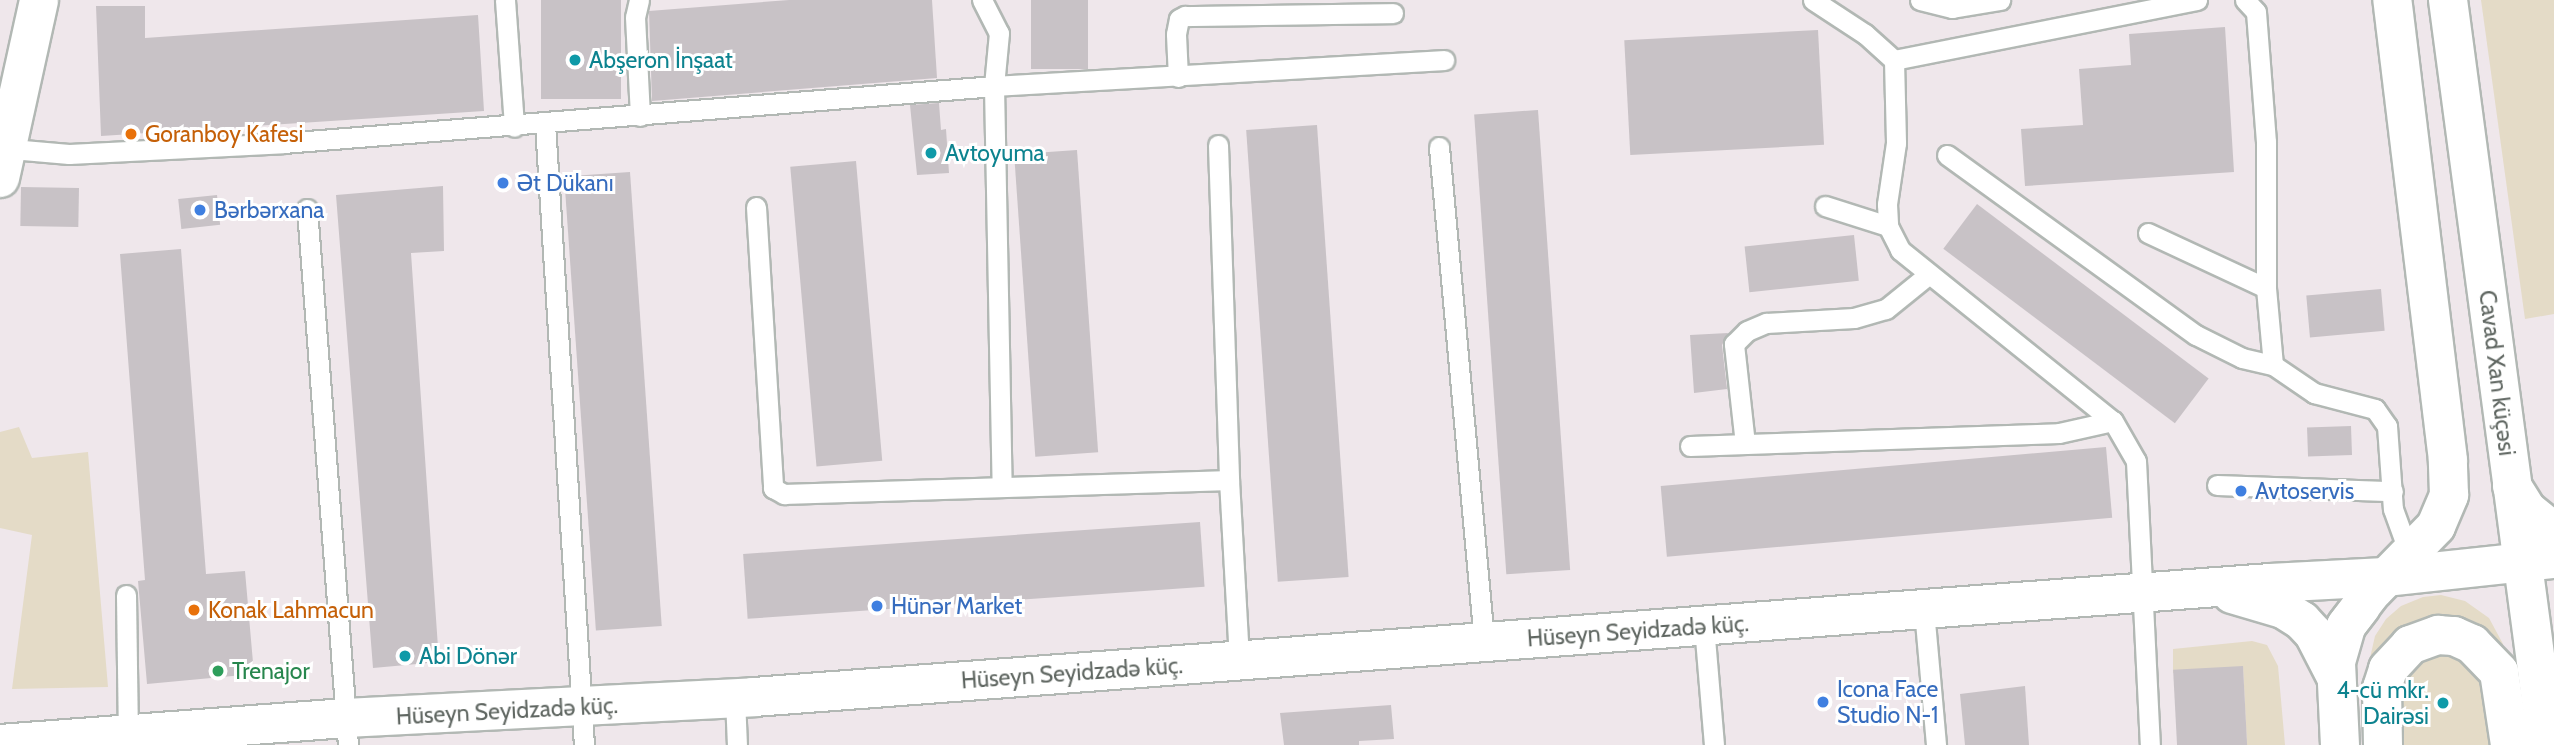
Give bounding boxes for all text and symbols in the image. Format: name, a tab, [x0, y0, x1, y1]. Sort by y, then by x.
place label: Abşeron İnşaat	[589, 46, 733, 74]
marker: Abşeron İnşaat	[567, 52, 583, 68]
place label: Goranboy Kafesi	[145, 120, 303, 148]
marker: Goranboy Kafesi	[123, 126, 139, 142]
place label: Avtoyuma	[945, 139, 1045, 167]
marker: Avtoyuma	[923, 145, 939, 161]
place label: Ət Dükanı	[517, 169, 614, 197]
marker: Ət Dükanı	[495, 175, 511, 191]
place label: Bərbərxana	[214, 196, 324, 224]
marker: Bərbərxana	[192, 202, 208, 218]
street label: Cavad Xan küçəsi	[2473, 289, 2521, 457]
place label: Avtoservis	[2255, 477, 2354, 505]
marker: Avtoservis	[2233, 483, 2249, 499]
place label: Hünər Market	[891, 592, 1022, 620]
place label: Konak Lahmacun	[208, 596, 374, 624]
marker: Hünər Market	[869, 598, 885, 614]
marker: Konak Lahmacun	[186, 602, 202, 618]
street label: Hüseyn Seyidzadə küç.	[1526, 609, 1750, 653]
place label: Abi Dönər	[419, 642, 517, 670]
marker: Abi Dönər	[397, 648, 413, 664]
street label: Hüseyn Seyidzadə küç.	[960, 651, 1184, 695]
place label: Trenajor	[232, 657, 310, 685]
marker: Trenajor	[210, 663, 226, 679]
place label: Icona Face Studio N-1	[1837, 675, 1938, 729]
place label: 4-cü mkr. Dairəsi	[2336, 676, 2429, 730]
street label: Hüseyn Seyidzadə küç.	[395, 691, 619, 731]
marker: Icona Face Studio N-1	[1815, 694, 1831, 710]
marker: 4-cü mkr. Dairəsi	[2435, 695, 2451, 711]

